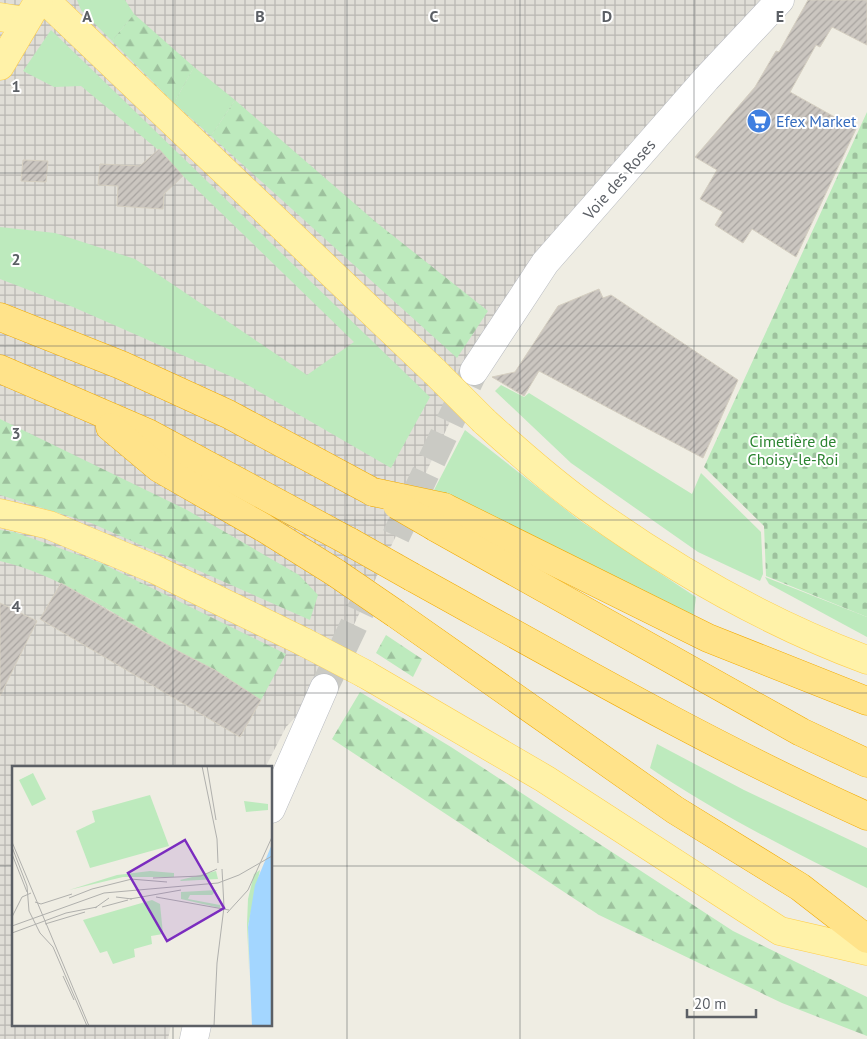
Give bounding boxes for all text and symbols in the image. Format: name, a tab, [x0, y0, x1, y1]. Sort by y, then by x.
text: A	[82, 6, 92, 26]
text: B	[255, 6, 265, 26]
text: C	[430, 6, 439, 26]
text: D	[602, 6, 612, 26]
text: E	[776, 6, 784, 26]
text: 1	[11, 76, 21, 96]
supermarket icon: Efex Market	[746, 108, 772, 134]
place label: Efex Market	[776, 111, 857, 131]
street label: Voie des Roses	[578, 134, 660, 224]
text: 2	[11, 249, 21, 269]
text: 3	[11, 423, 21, 443]
park label: Cimetière de Choisy-le-Roi	[748, 431, 838, 469]
text: 4	[11, 596, 21, 616]
inset map	[12, 766, 272, 1026]
scale bar	[687, 986, 756, 1018]
text: 20 m	[694, 994, 727, 1013]

